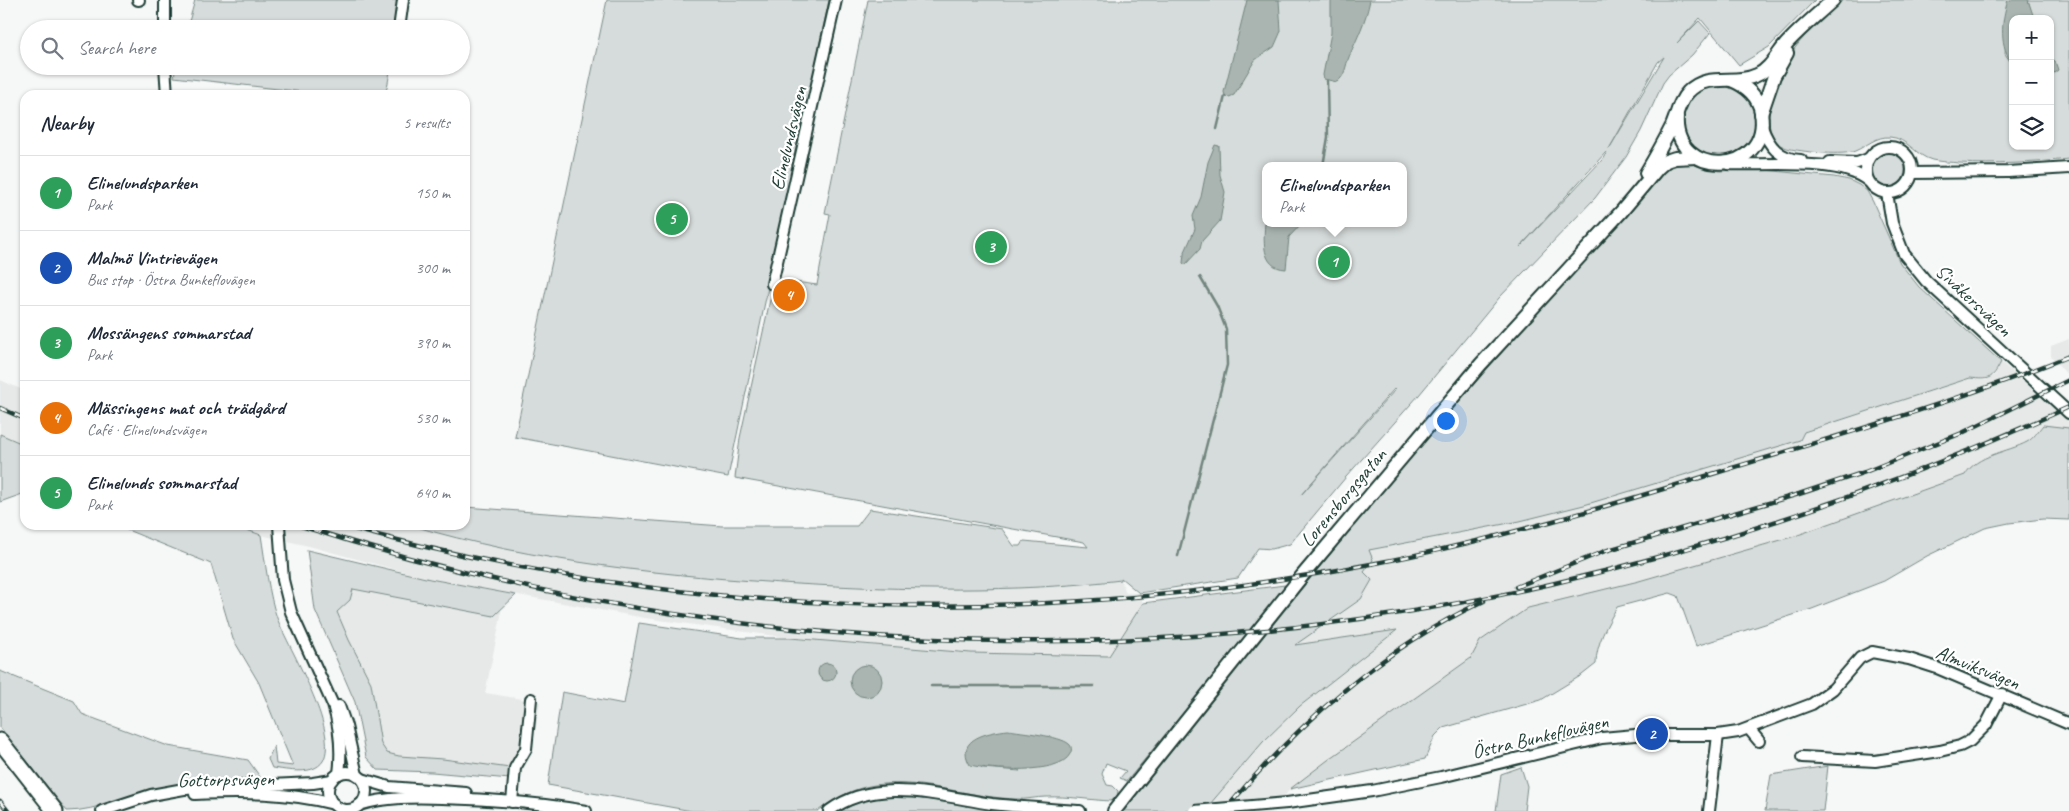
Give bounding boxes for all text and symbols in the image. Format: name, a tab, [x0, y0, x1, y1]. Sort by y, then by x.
map controls	[2009, 15, 2054, 150]
button: +	[2009, 15, 2054, 60]
search box	[20, 20, 470, 75]
icon: search	[38, 34, 66, 62]
text: Search here	[78, 36, 155, 60]
button: −	[2009, 60, 2054, 105]
street label: Elinelundsvägen	[764, 83, 813, 192]
button: layers	[2009, 105, 2054, 150]
text: Nearby	[40, 110, 93, 136]
text: 5 results	[403, 113, 450, 133]
popup	[1262, 162, 1407, 227]
text: Elinelundsparken	[87, 171, 197, 195]
text: Elinelundsparken	[1279, 173, 1390, 197]
text: 1	[52, 183, 60, 203]
text: 150 m	[416, 183, 450, 203]
text: Park	[87, 195, 112, 215]
text: Park	[1279, 197, 1305, 217]
pin: 5	[656, 200, 688, 238]
pin: 3	[975, 228, 1007, 266]
pin: 1	[1318, 243, 1350, 281]
text: Malmö Vintrievägen	[87, 246, 217, 270]
text: 2	[52, 258, 60, 278]
text: 300 m	[416, 258, 450, 278]
street label: Sivåkersvägen	[1930, 259, 2018, 343]
text: Bus stop · Östra Bunkeflovägen	[87, 270, 255, 290]
pin: 4	[773, 276, 805, 314]
text: Mossängens sommarstad	[87, 321, 250, 345]
text: 3	[52, 333, 60, 353]
text: 390 m	[416, 333, 450, 353]
text: Park	[87, 345, 112, 365]
text: Mässingens mat och trädgård	[87, 396, 284, 420]
text: 4	[52, 408, 60, 428]
text: 530 m	[416, 408, 450, 428]
your location	[1433, 408, 1459, 434]
text: Café · Elinelundsvägen	[87, 420, 207, 440]
street label: Lorensborgsgatan	[1295, 442, 1393, 552]
text: Elinelunds sommarstad	[87, 471, 236, 495]
text: 5	[53, 483, 59, 503]
text: 640 m	[416, 483, 450, 503]
text: Park	[87, 495, 112, 515]
street label: Almviksvägen	[1932, 639, 2024, 696]
street label: Östra Bunkeflovägen	[1470, 708, 1612, 764]
pin: 2	[1636, 715, 1668, 753]
street label: Gottorpsvägen	[177, 766, 276, 793]

